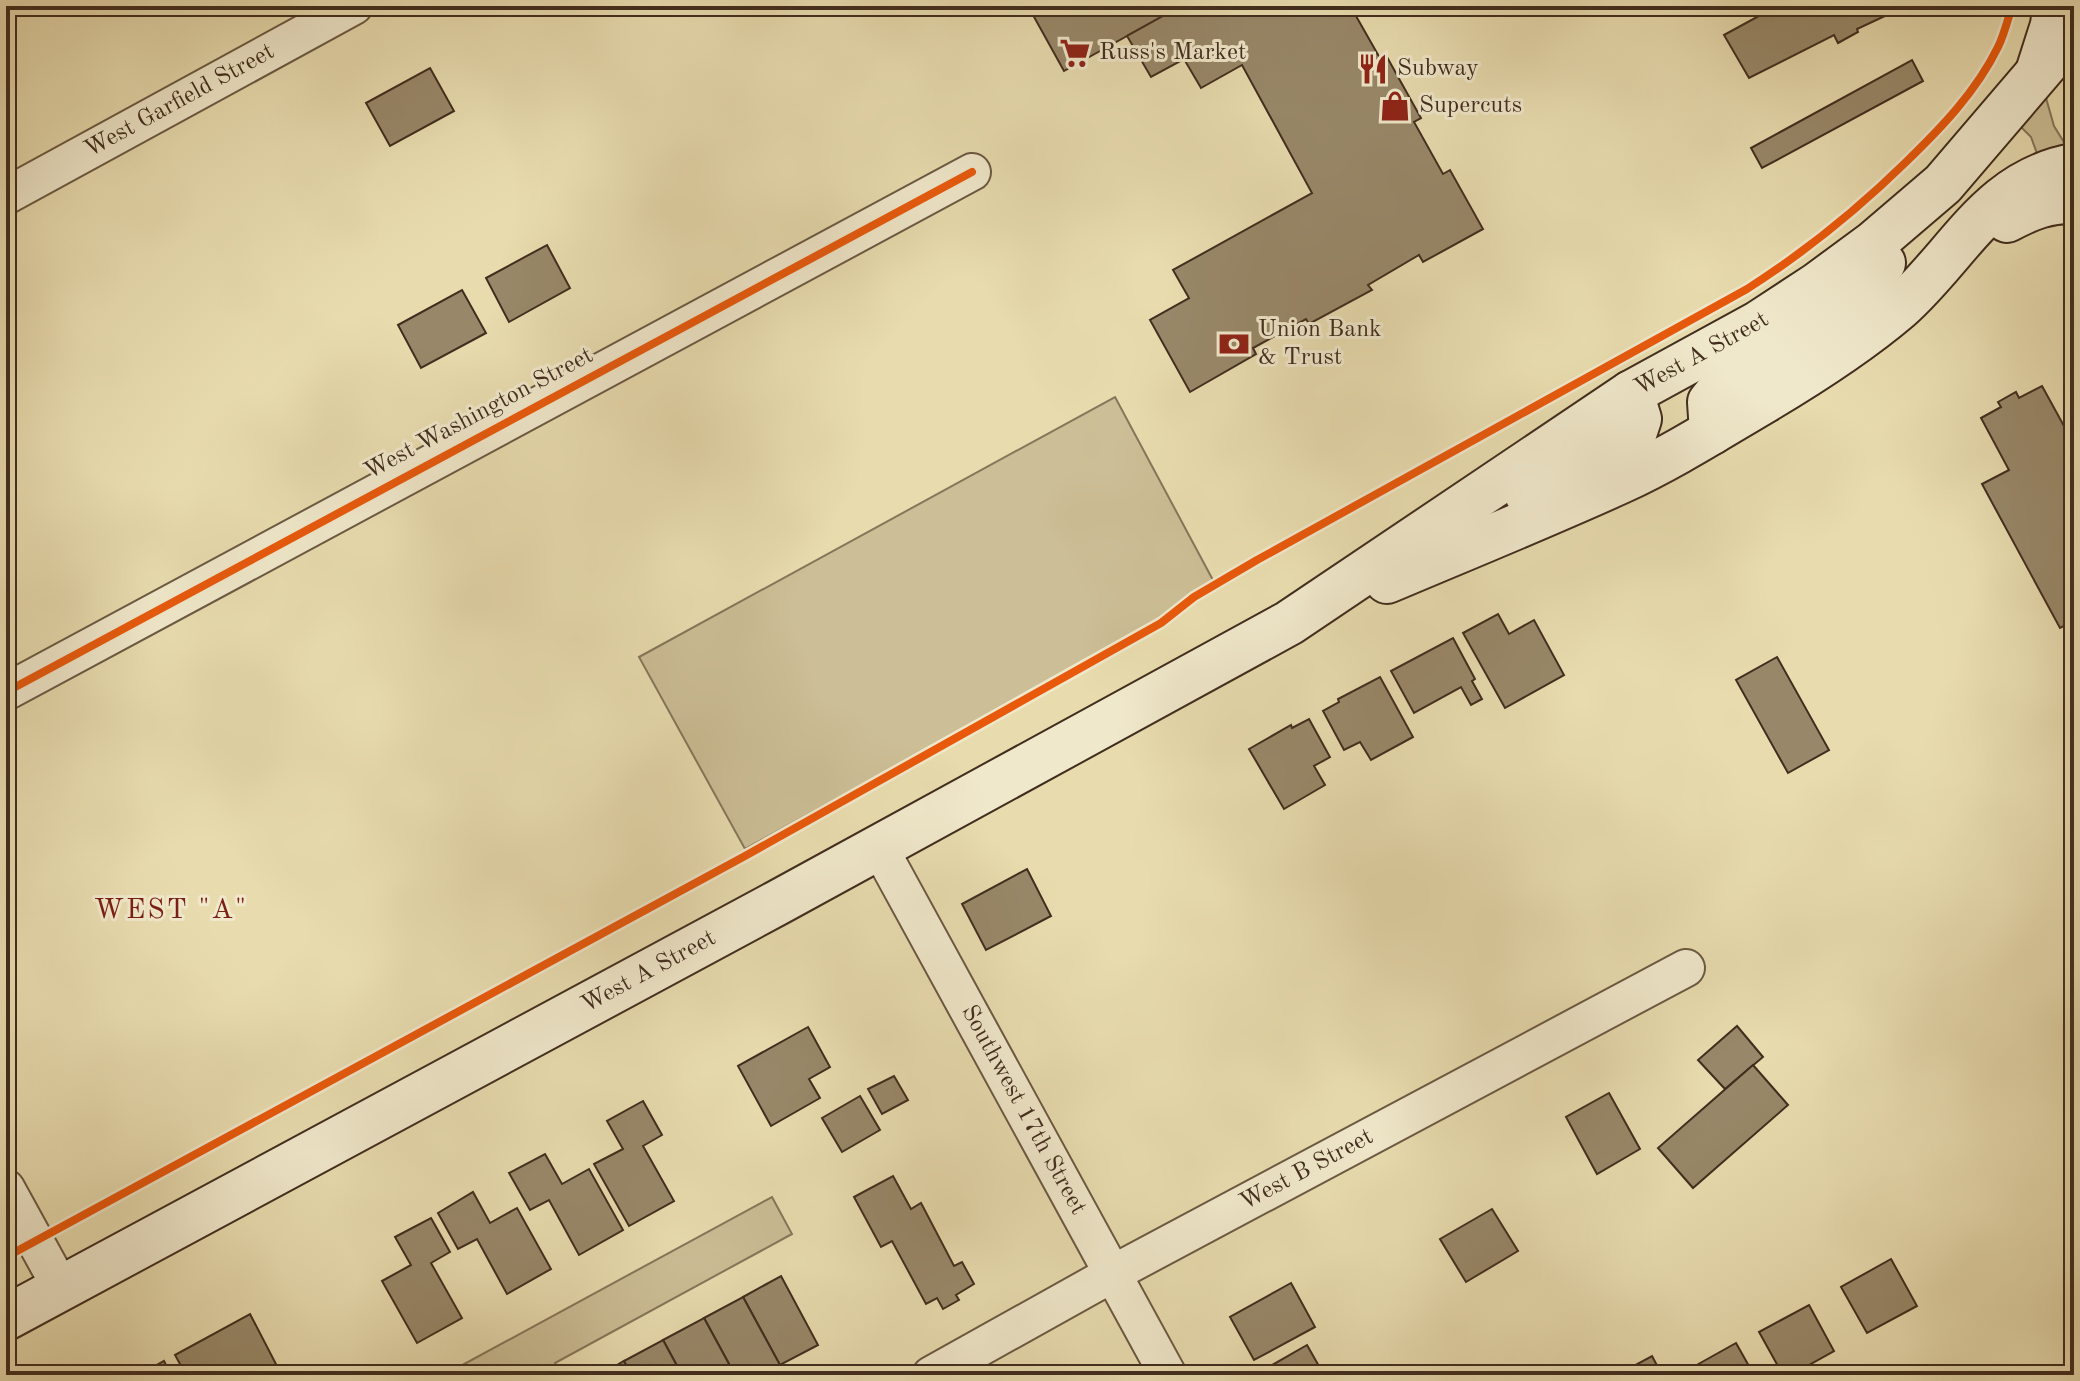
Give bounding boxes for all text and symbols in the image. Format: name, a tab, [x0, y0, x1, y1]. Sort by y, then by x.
supermarket icon: Russ's Market	[1058, 36, 1092, 70]
street label: West Garfield Street	[81, 40, 279, 162]
place label: Russ's Market	[1099, 41, 1246, 65]
restaurant icon: Subway	[1356, 52, 1390, 86]
place label: Subway	[1397, 57, 1479, 81]
shop icon: Supercuts	[1378, 89, 1412, 123]
place label: Supercuts	[1419, 94, 1522, 118]
street label: West A Street	[1631, 308, 1773, 400]
place label: Union Bank & Trust	[1258, 318, 1382, 370]
bank icon: Union Bank & Trust	[1217, 327, 1251, 361]
street label: West Washington Street	[361, 344, 597, 484]
district label: WEST "A"	[94, 897, 248, 925]
street label: West A Street	[578, 926, 720, 1018]
street label: Southwest 17th Street	[956, 1001, 1090, 1219]
street label: West B Street	[1236, 1125, 1377, 1215]

